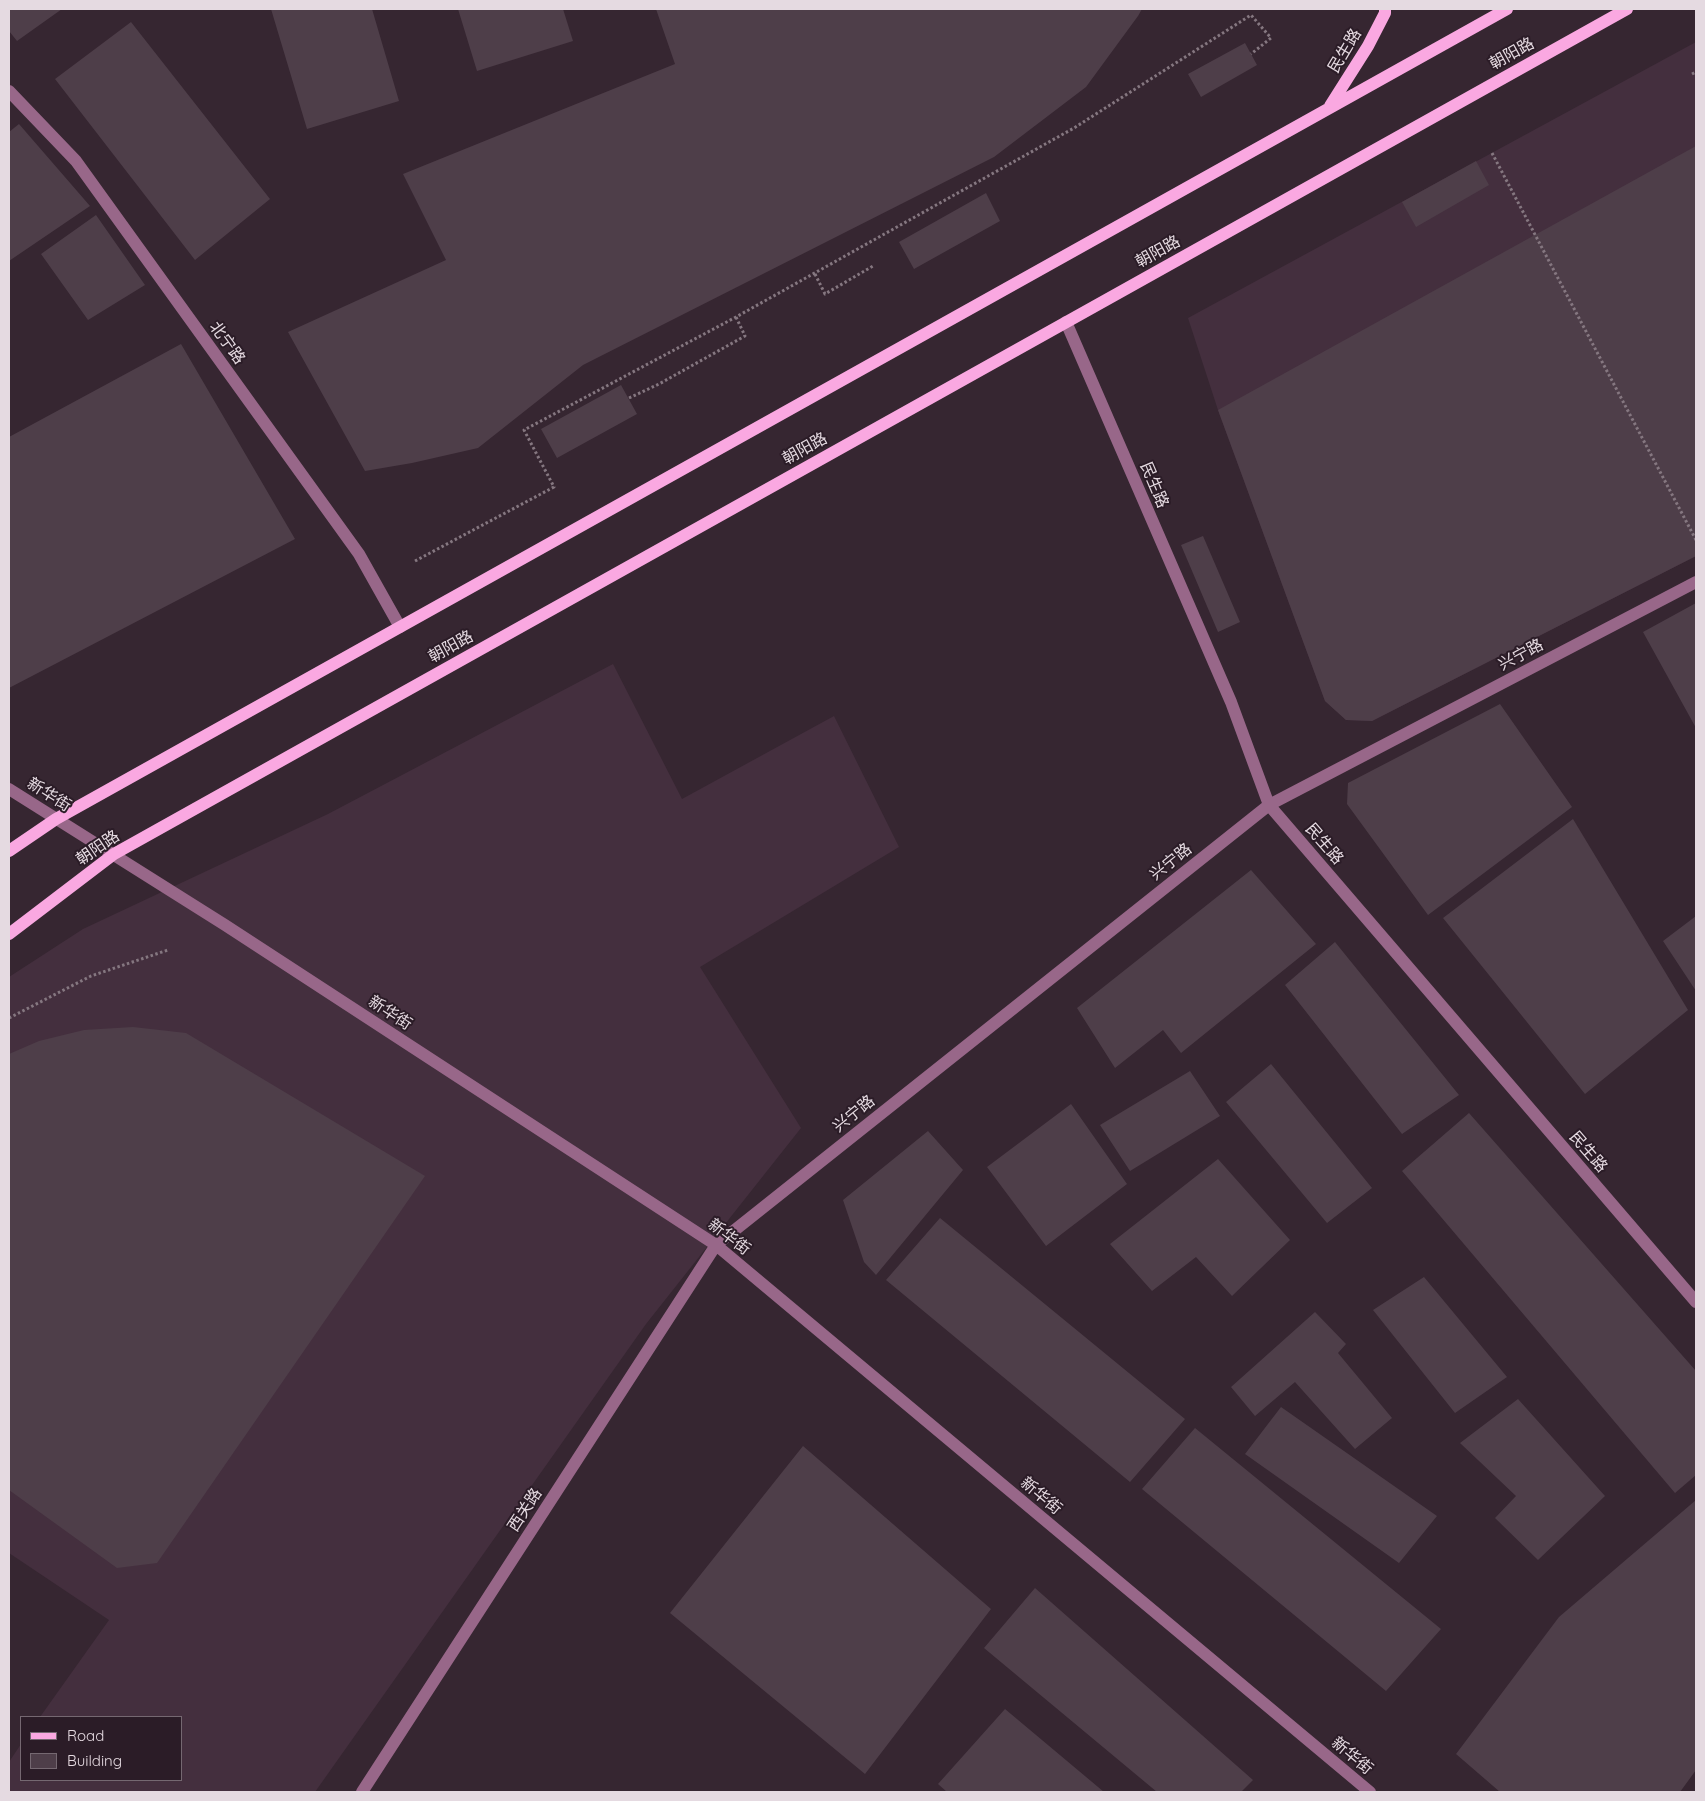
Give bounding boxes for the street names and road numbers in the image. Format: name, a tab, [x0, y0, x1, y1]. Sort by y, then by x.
street label: 民生路	[1324, 25, 1366, 77]
street label: 朝阳路	[1486, 34, 1538, 74]
street label: 朝阳路	[1132, 232, 1184, 272]
street label: 北宁路	[205, 318, 249, 368]
street label: 朝阳路	[779, 429, 831, 469]
street label: 民生路	[1136, 459, 1172, 511]
street label: 朝阳路	[425, 627, 477, 667]
street label: 兴宁路	[1495, 635, 1547, 675]
street label: 新华街	[24, 774, 74, 816]
street label: 民生路	[1301, 820, 1347, 868]
street label: 朝阳路	[73, 827, 123, 869]
street label: 兴宁路	[1146, 839, 1196, 885]
street label: 新华街	[365, 992, 415, 1034]
street label: 兴宁路	[829, 1091, 879, 1137]
street label: 民生路	[1565, 1128, 1611, 1176]
street label: 新华街	[704, 1215, 754, 1259]
street label: 新华街	[1016, 1473, 1066, 1519]
street label: 西关路	[504, 1485, 546, 1535]
street label: 新华街	[1327, 1733, 1377, 1779]

